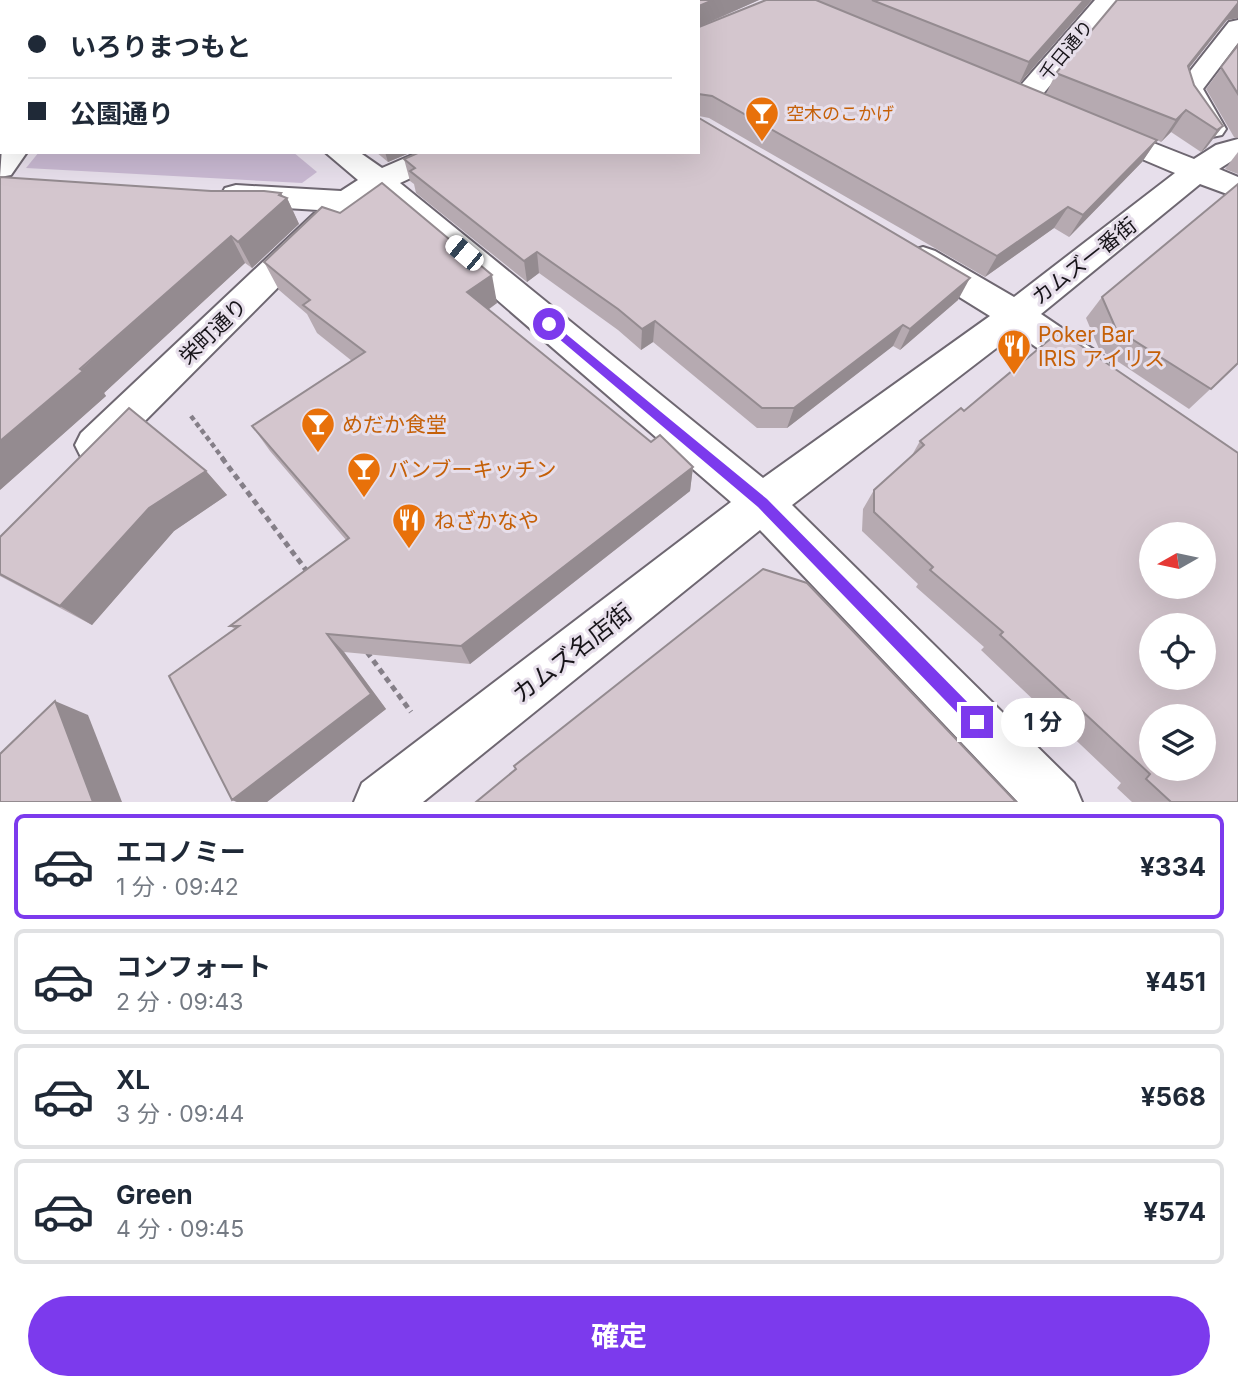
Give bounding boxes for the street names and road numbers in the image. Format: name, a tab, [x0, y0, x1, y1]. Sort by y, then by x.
street label: 千日通り	[1035, 16, 1097, 84]
street label: カムズ一番街	[1027, 212, 1141, 310]
street label: 栄町通り	[174, 293, 252, 369]
street label: カムズ名店街	[506, 597, 638, 709]

